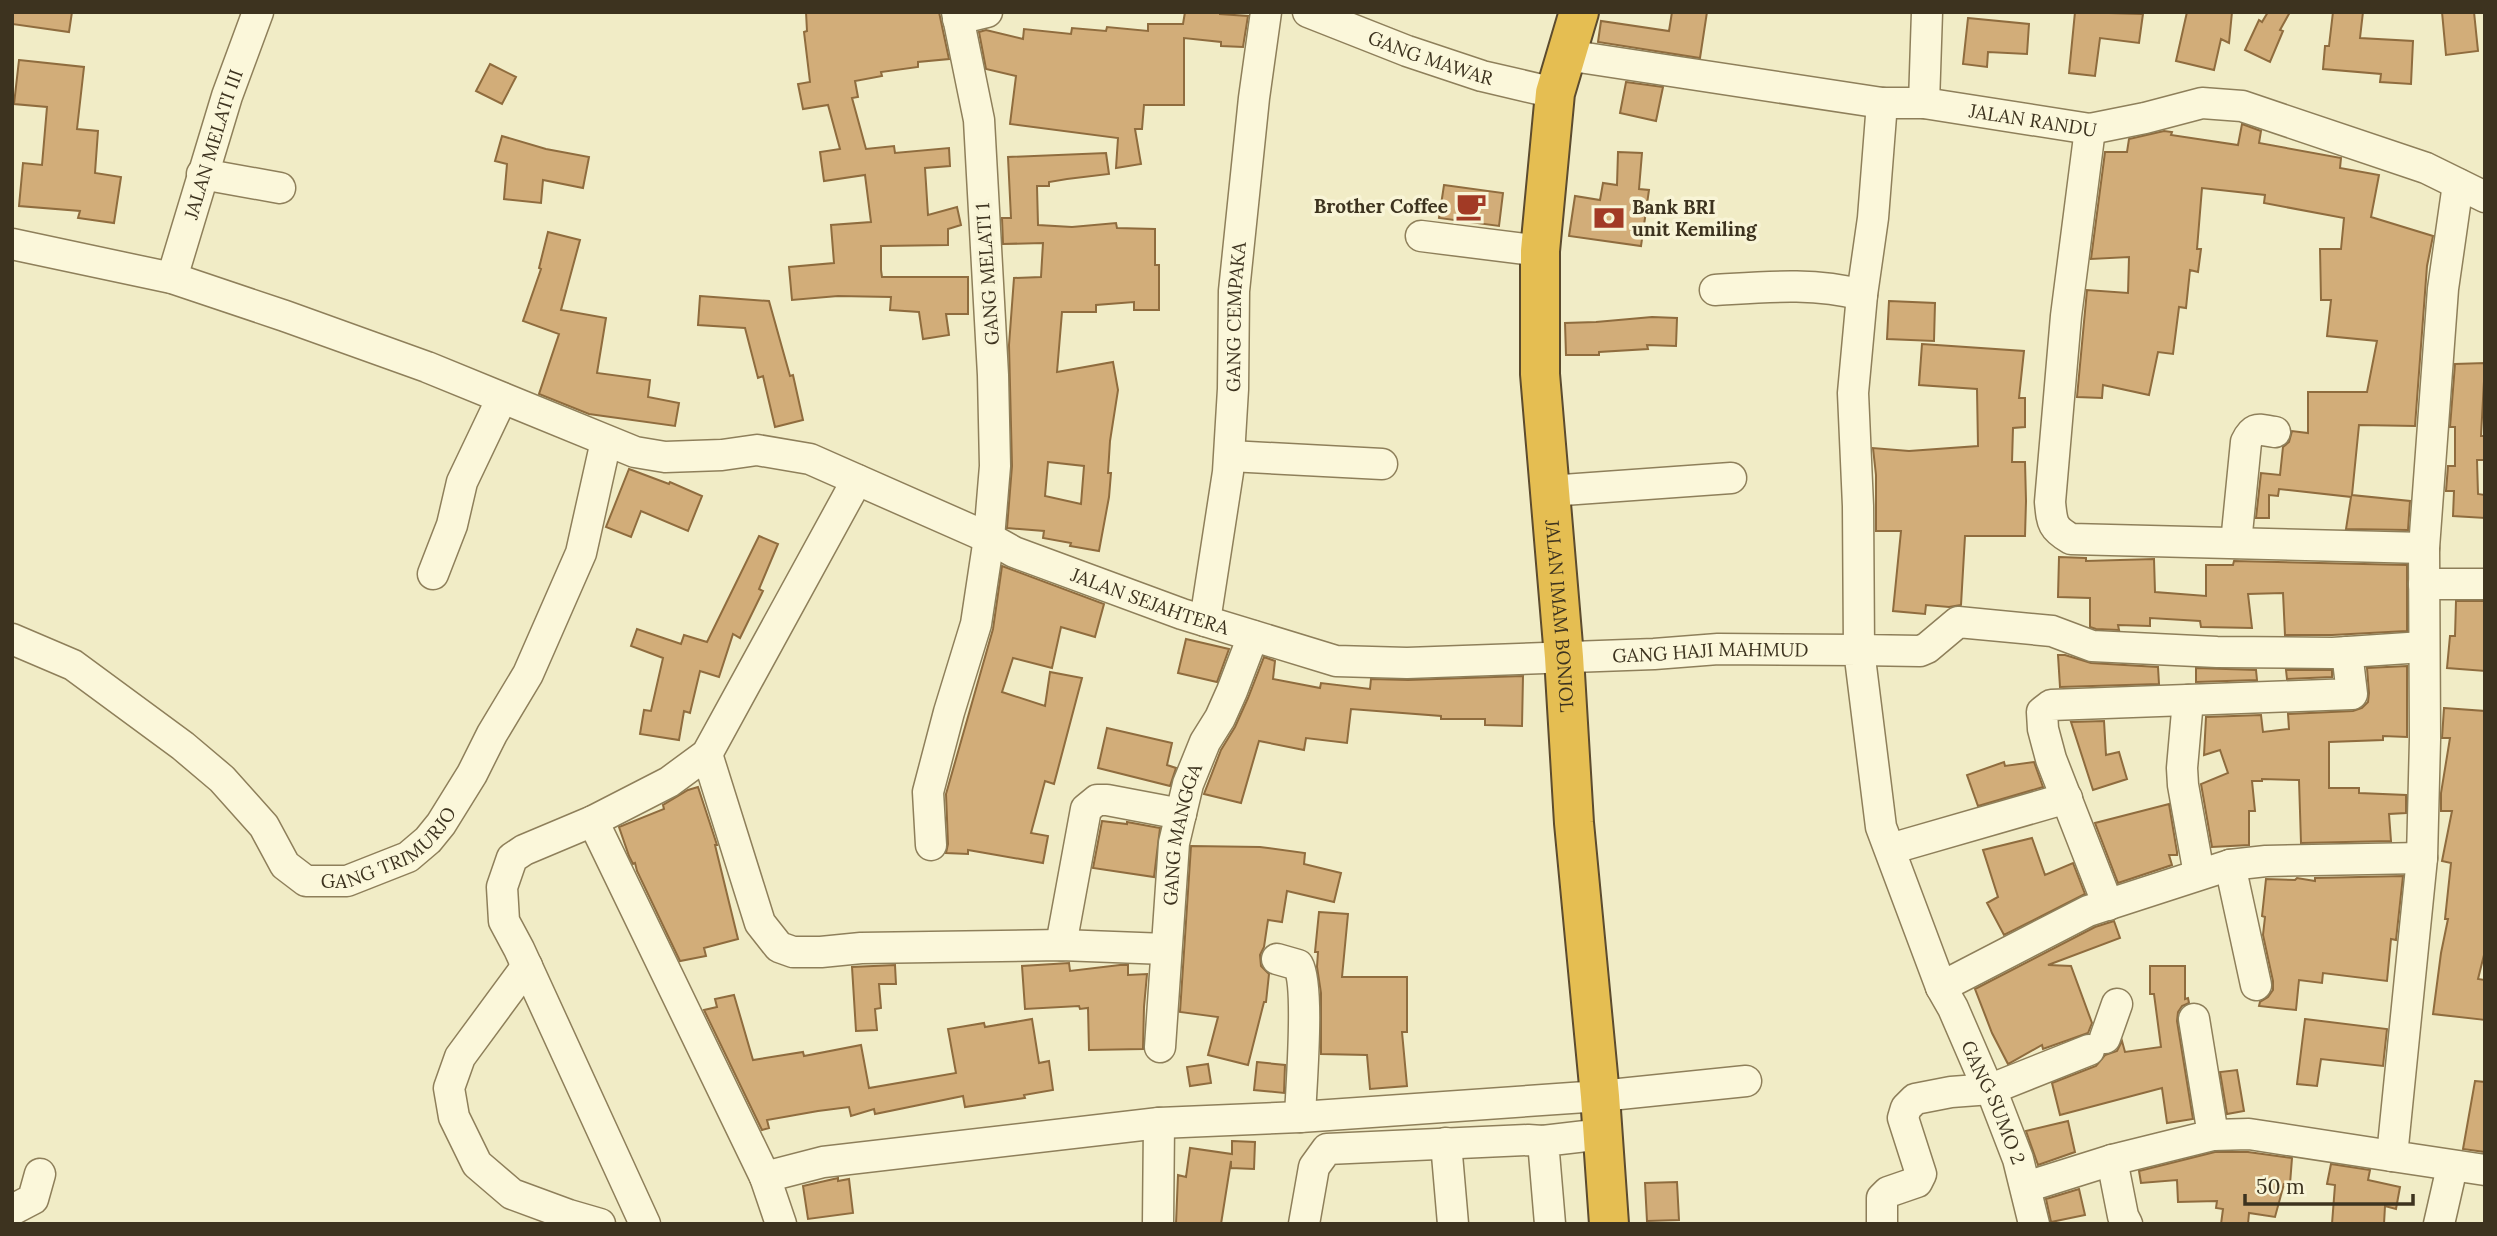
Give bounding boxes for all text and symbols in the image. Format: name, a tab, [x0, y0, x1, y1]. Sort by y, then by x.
street label: GANG MAWAR	[1365, 25, 1495, 90]
street label: JALAN MELATI III	[178, 66, 248, 223]
street label: JALAN RANDU	[1967, 98, 2099, 142]
cafe icon: Brother Coffee	[1454, 189, 1488, 223]
place label: Brother Coffee	[1314, 194, 1448, 218]
place label: Bank BRI unit Kemiling	[1632, 195, 1758, 241]
bank icon: Bank BRI unit Kemiling	[1592, 201, 1626, 235]
street label: GANG MELATI 1	[970, 202, 1004, 346]
street label: GANG CEMPAKA	[1221, 240, 1251, 392]
street label: JALAN IMAM BONJOL	[1540, 518, 1579, 713]
street label: JALAN SEJAHTERA	[1067, 562, 1233, 640]
street label: GANG HAJI MAHMUD	[1612, 637, 1809, 668]
street label: GANG MANGGA	[1158, 759, 1207, 906]
street label: GANG TRIMURJO	[321, 802, 461, 893]
street label: GANG SUMO 2	[1956, 1037, 2031, 1167]
scale bar	[2245, 1162, 2413, 1206]
text: 50 m	[2256, 1173, 2305, 1200]

